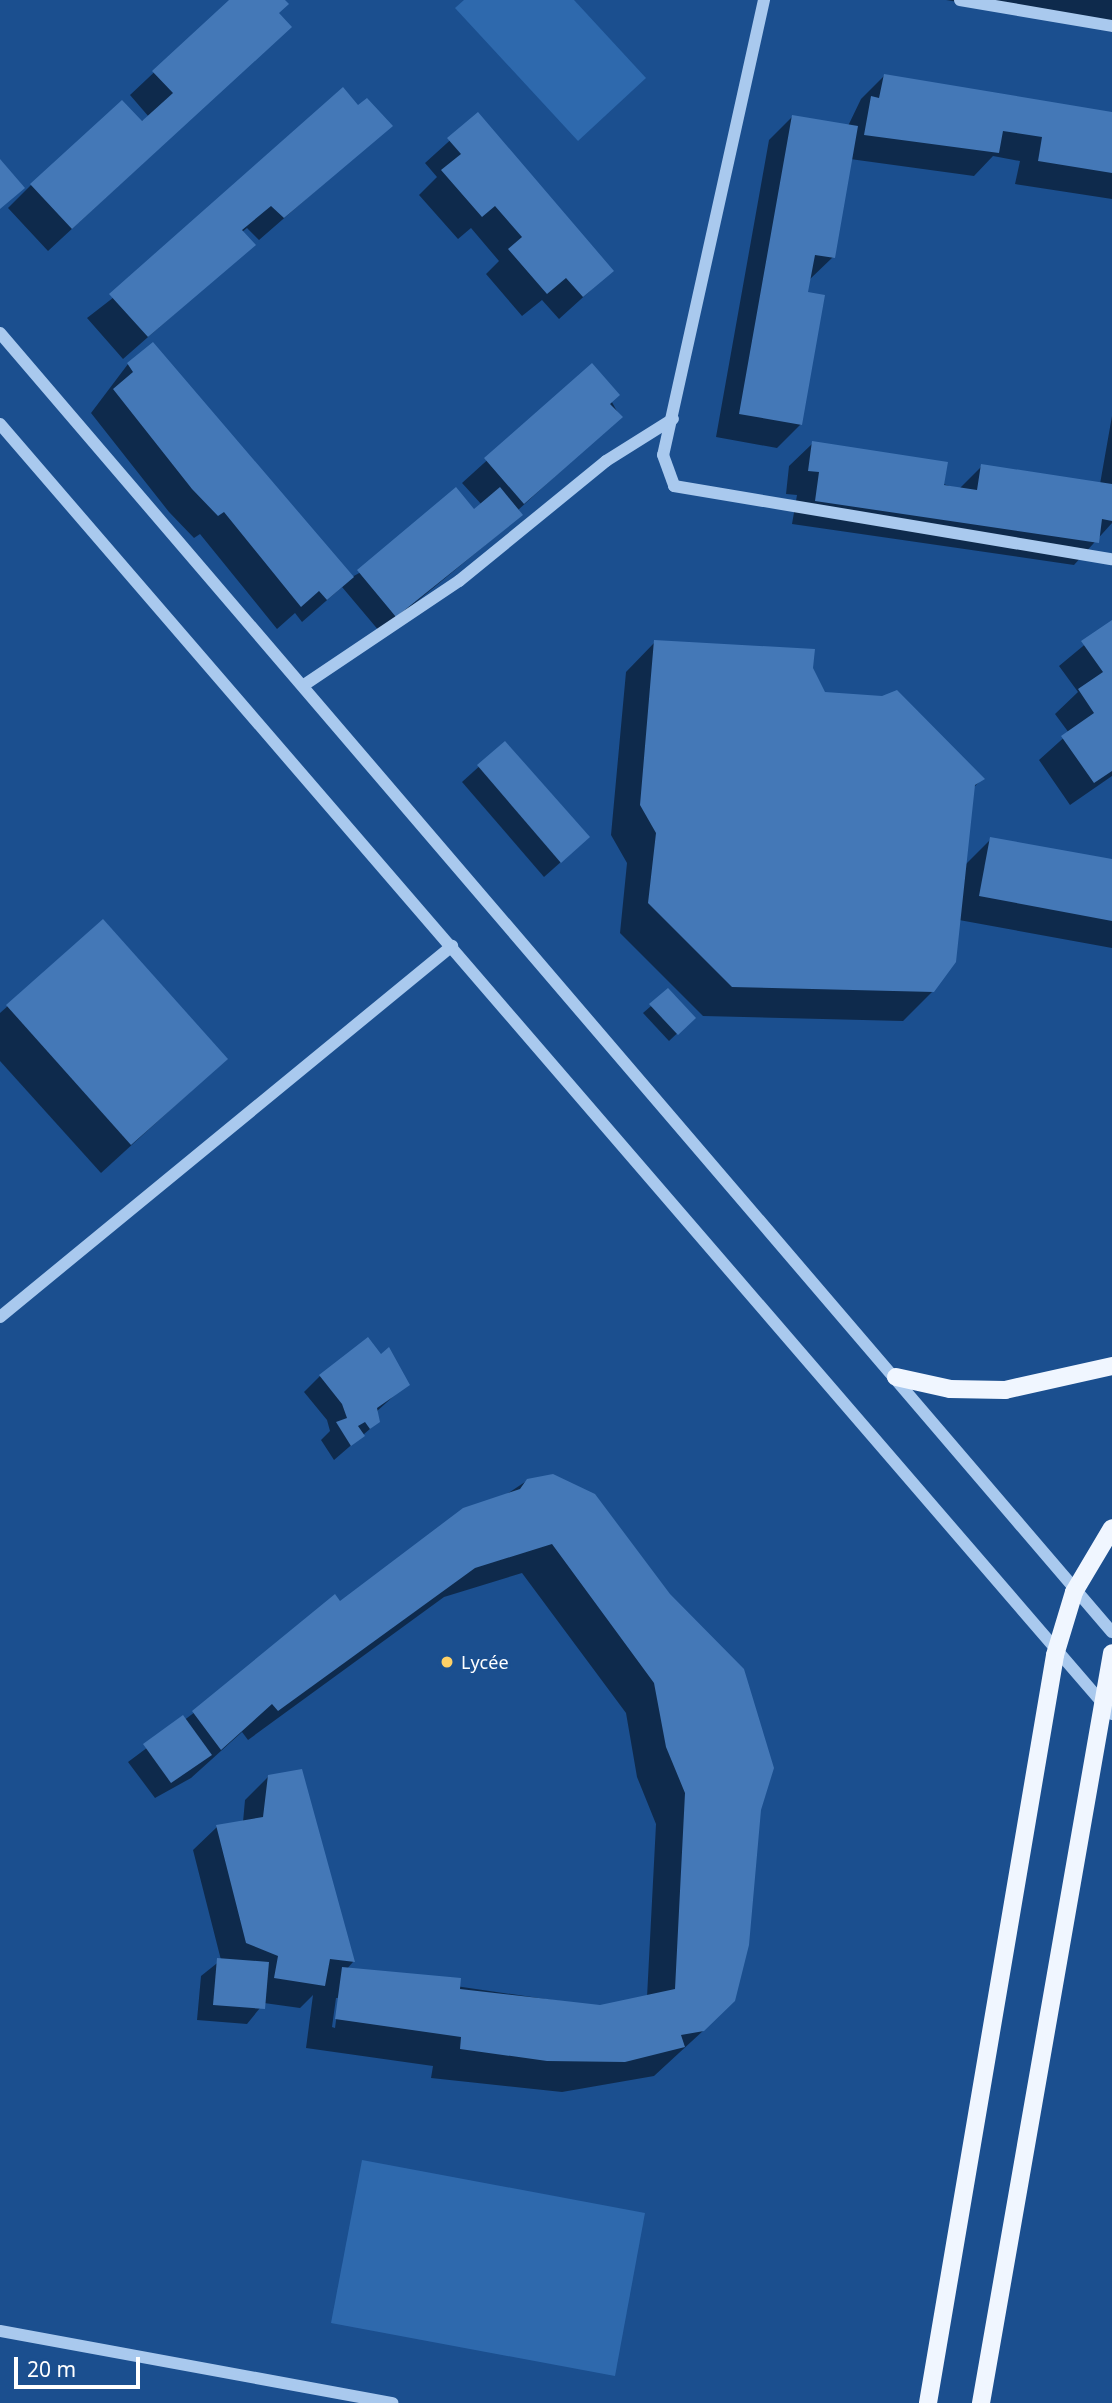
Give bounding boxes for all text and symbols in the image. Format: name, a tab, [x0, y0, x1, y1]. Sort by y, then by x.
place label: Lycée	[461, 1651, 509, 1673]
marker: Lycée	[439, 1654, 455, 1670]
scale bar	[18, 2344, 144, 2388]
text: 20 m	[27, 2355, 76, 2383]

